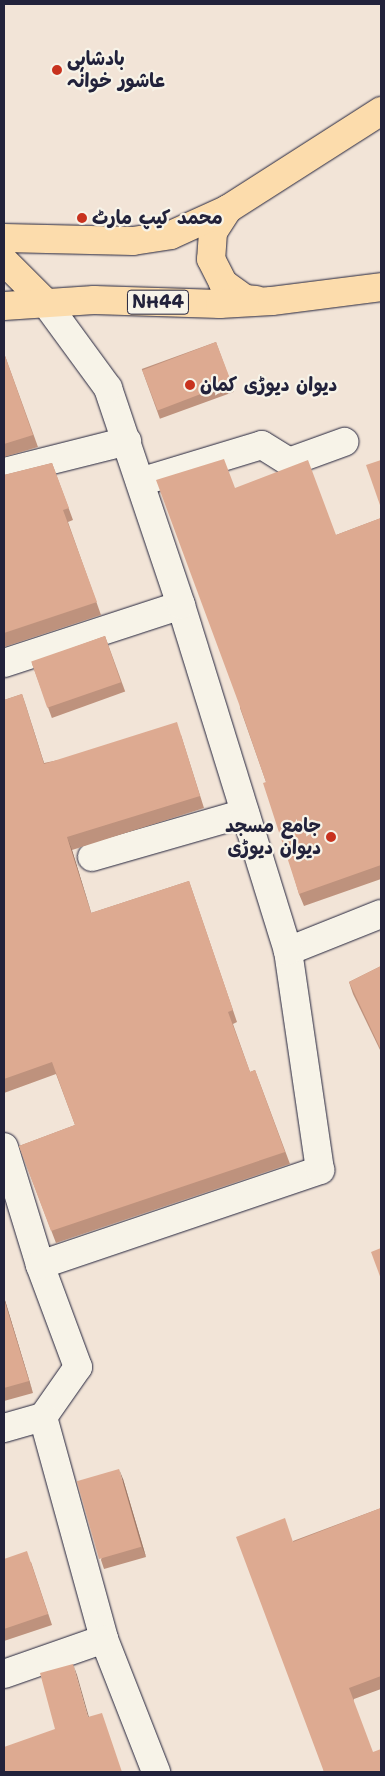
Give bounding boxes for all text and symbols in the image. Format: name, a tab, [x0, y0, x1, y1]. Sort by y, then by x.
place label: بادشاہی عاشور خوانہ	[67, 48, 165, 92]
marker: بادشاہی عاشور خوانہ	[51, 64, 63, 76]
place label: محمد کیپ مارٹ	[92, 207, 223, 229]
marker: محمد کیپ مارٹ	[76, 212, 88, 224]
road number: NH44	[127, 286, 189, 318]
place label: دیوان دیوڑی کمان	[200, 374, 337, 396]
marker: دیوان دیوڑی کمان	[184, 379, 196, 391]
place label: جامع مسجد دیوان دیوڑی	[225, 815, 321, 859]
marker: جامع مسجد دیوان دیوڑی	[325, 831, 337, 843]

